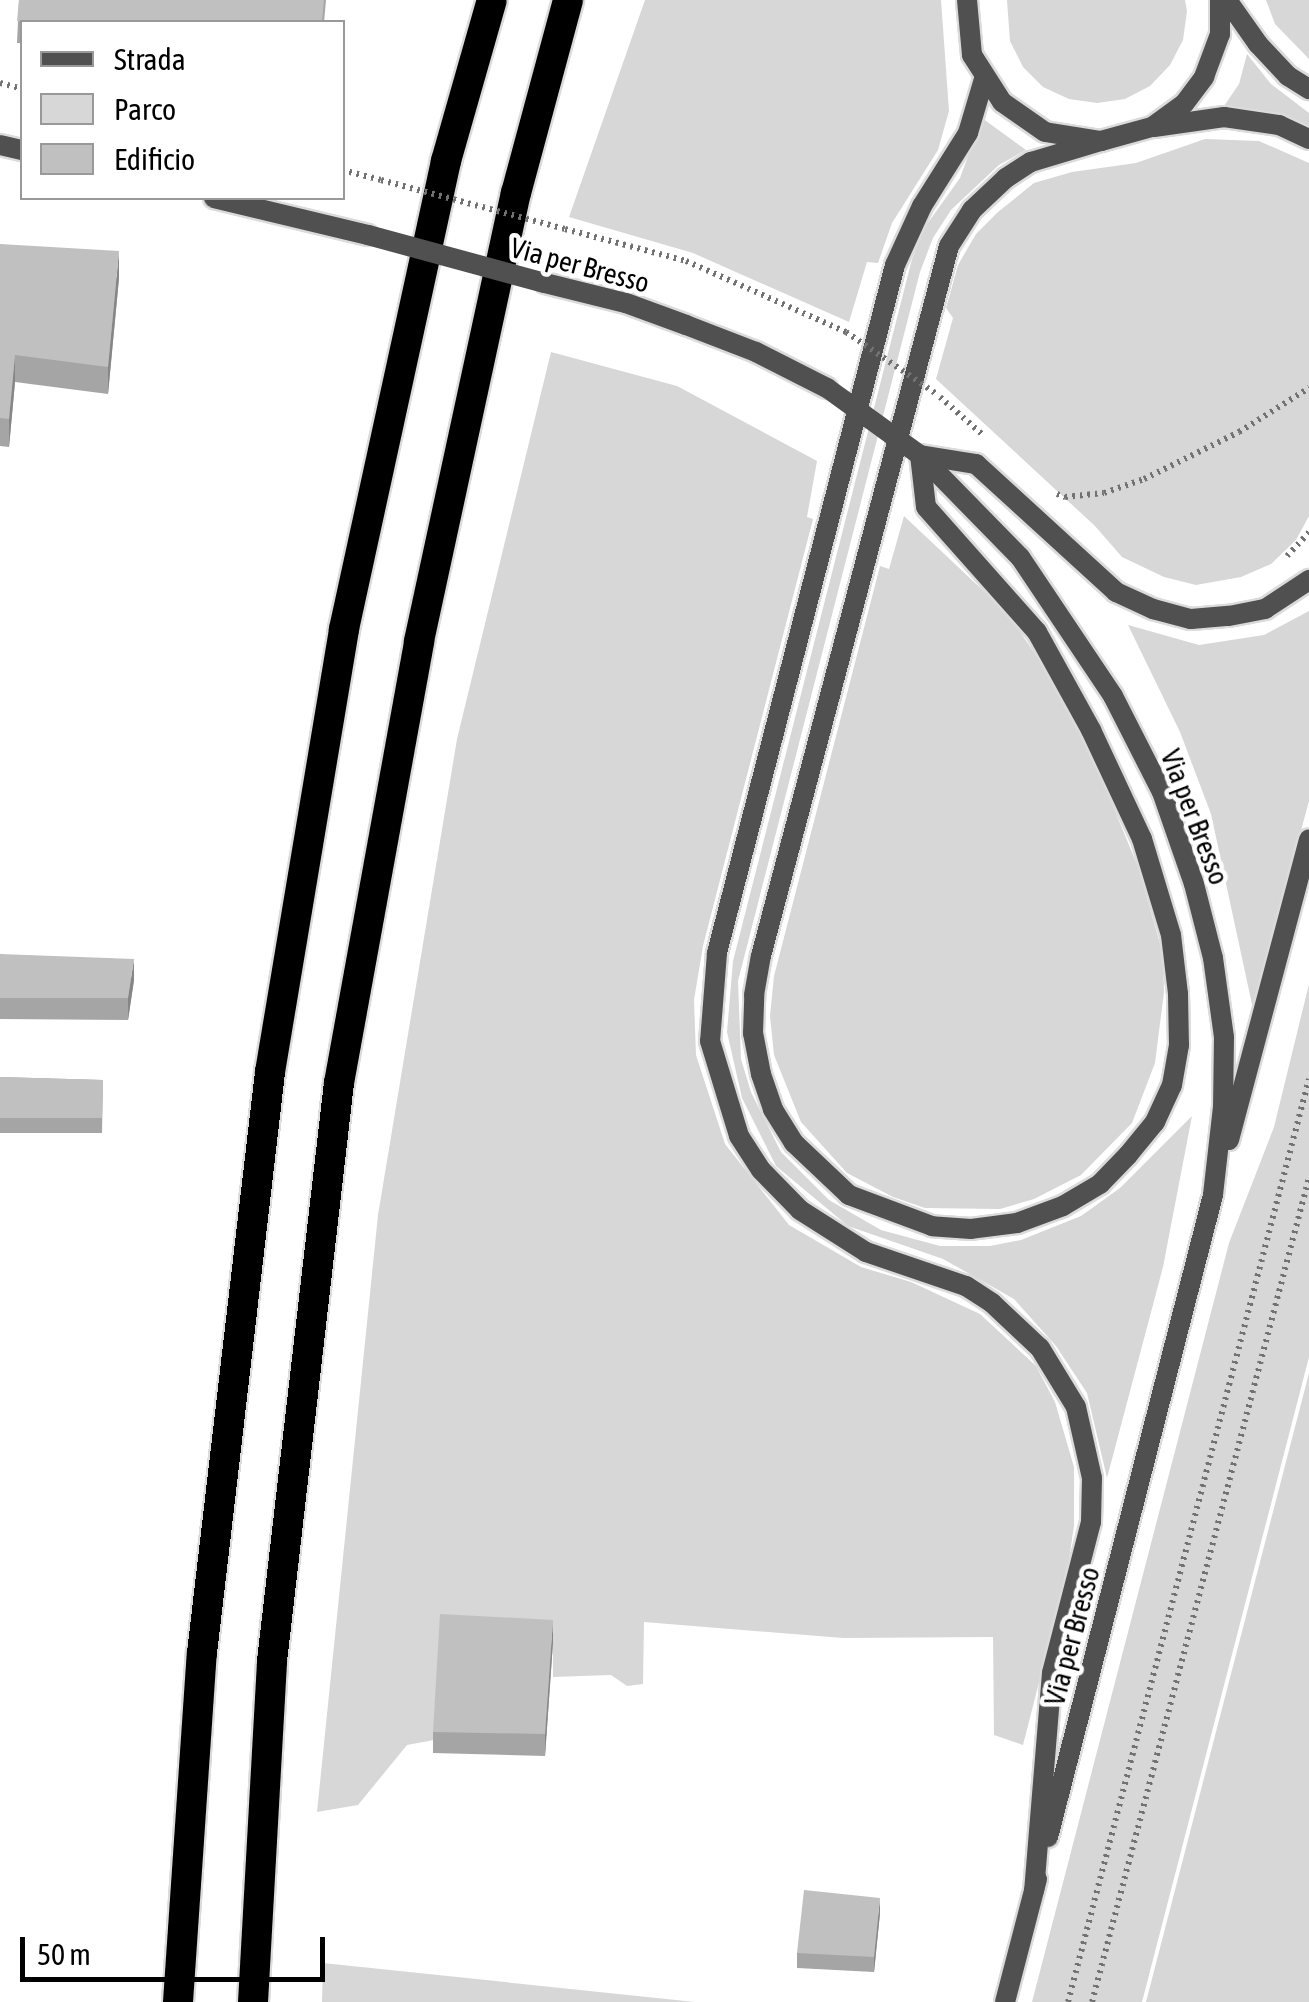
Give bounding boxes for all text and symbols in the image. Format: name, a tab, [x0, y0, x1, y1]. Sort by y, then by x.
legend	[20, 20, 345, 200]
text: Strada	[114, 42, 186, 76]
text: Parco	[114, 92, 176, 126]
text: Edificio	[114, 142, 195, 176]
street label: Via per Bresso	[507, 230, 653, 300]
street label: Via per Bresso	[1154, 745, 1236, 889]
street label: Via per Bresso	[1037, 1563, 1107, 1709]
scale bar	[25, 1917, 330, 1979]
text: 50 m	[37, 1937, 91, 1971]

